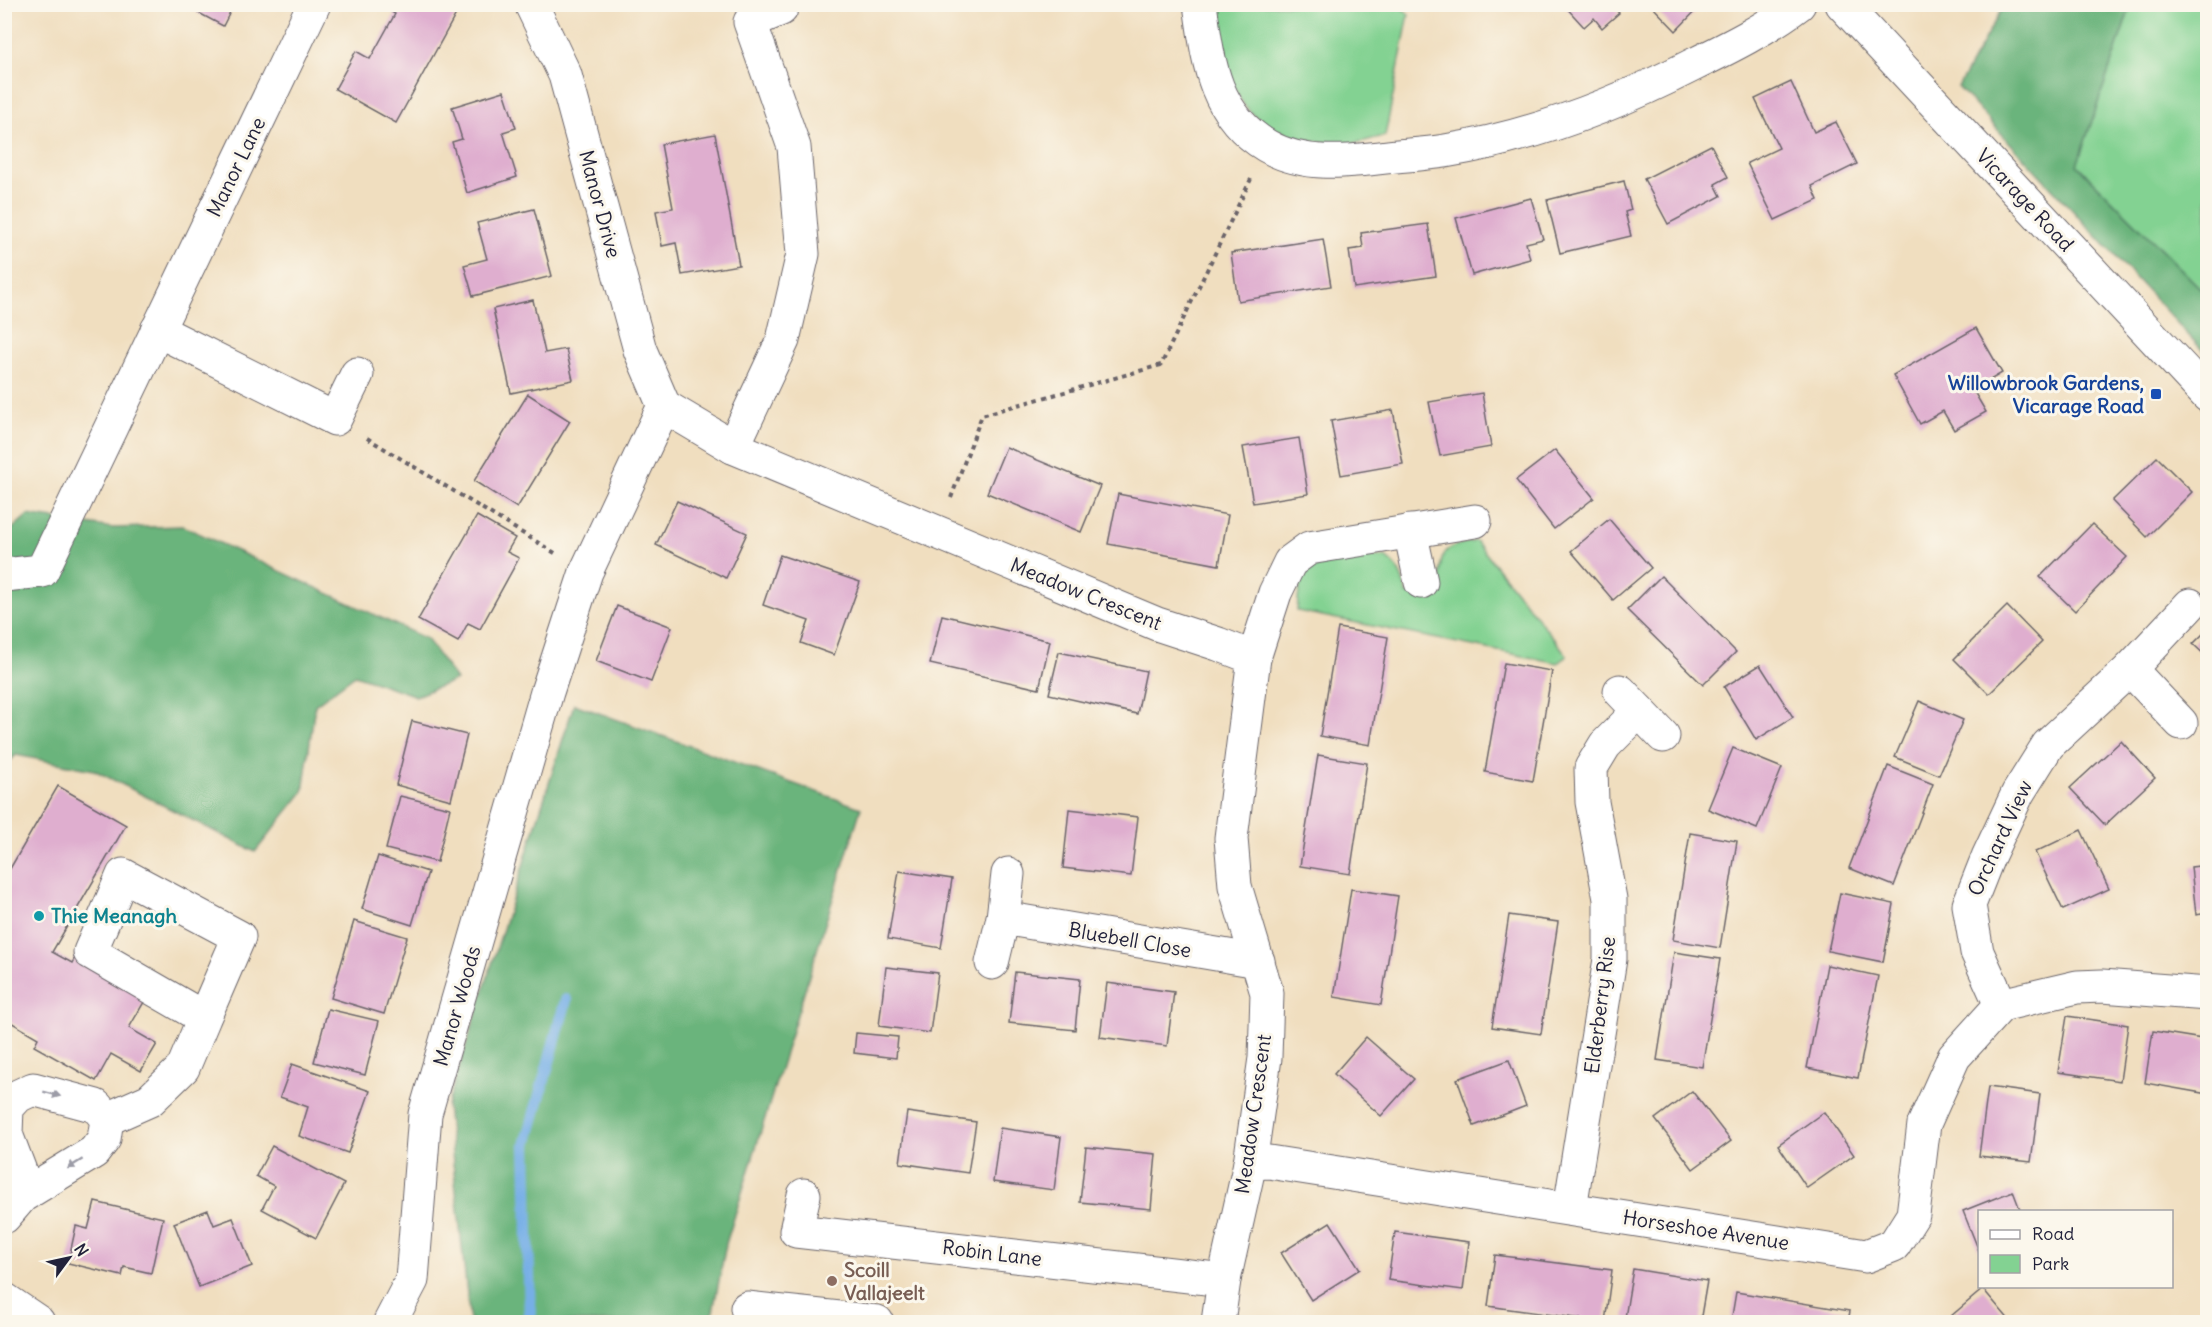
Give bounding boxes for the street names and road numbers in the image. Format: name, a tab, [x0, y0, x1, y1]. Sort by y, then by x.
street label: Manor Lane	[201, 113, 270, 221]
street label: Vicarage Road	[1971, 143, 2079, 256]
street label: Manor Drive	[574, 147, 627, 260]
street label: Meadow Crescent	[1007, 552, 1166, 635]
street label: Orchard View	[1962, 776, 2037, 900]
street label: Bluebell Close	[1067, 916, 1193, 963]
street label: Elderberry Rise	[1579, 935, 1620, 1075]
street label: Manor Woods	[427, 943, 486, 1069]
street label: Meadow Crescent	[1229, 1032, 1276, 1195]
street label: Horseshoe Avenue	[1621, 1204, 1791, 1255]
street label: Robin Lane	[941, 1234, 1043, 1271]

